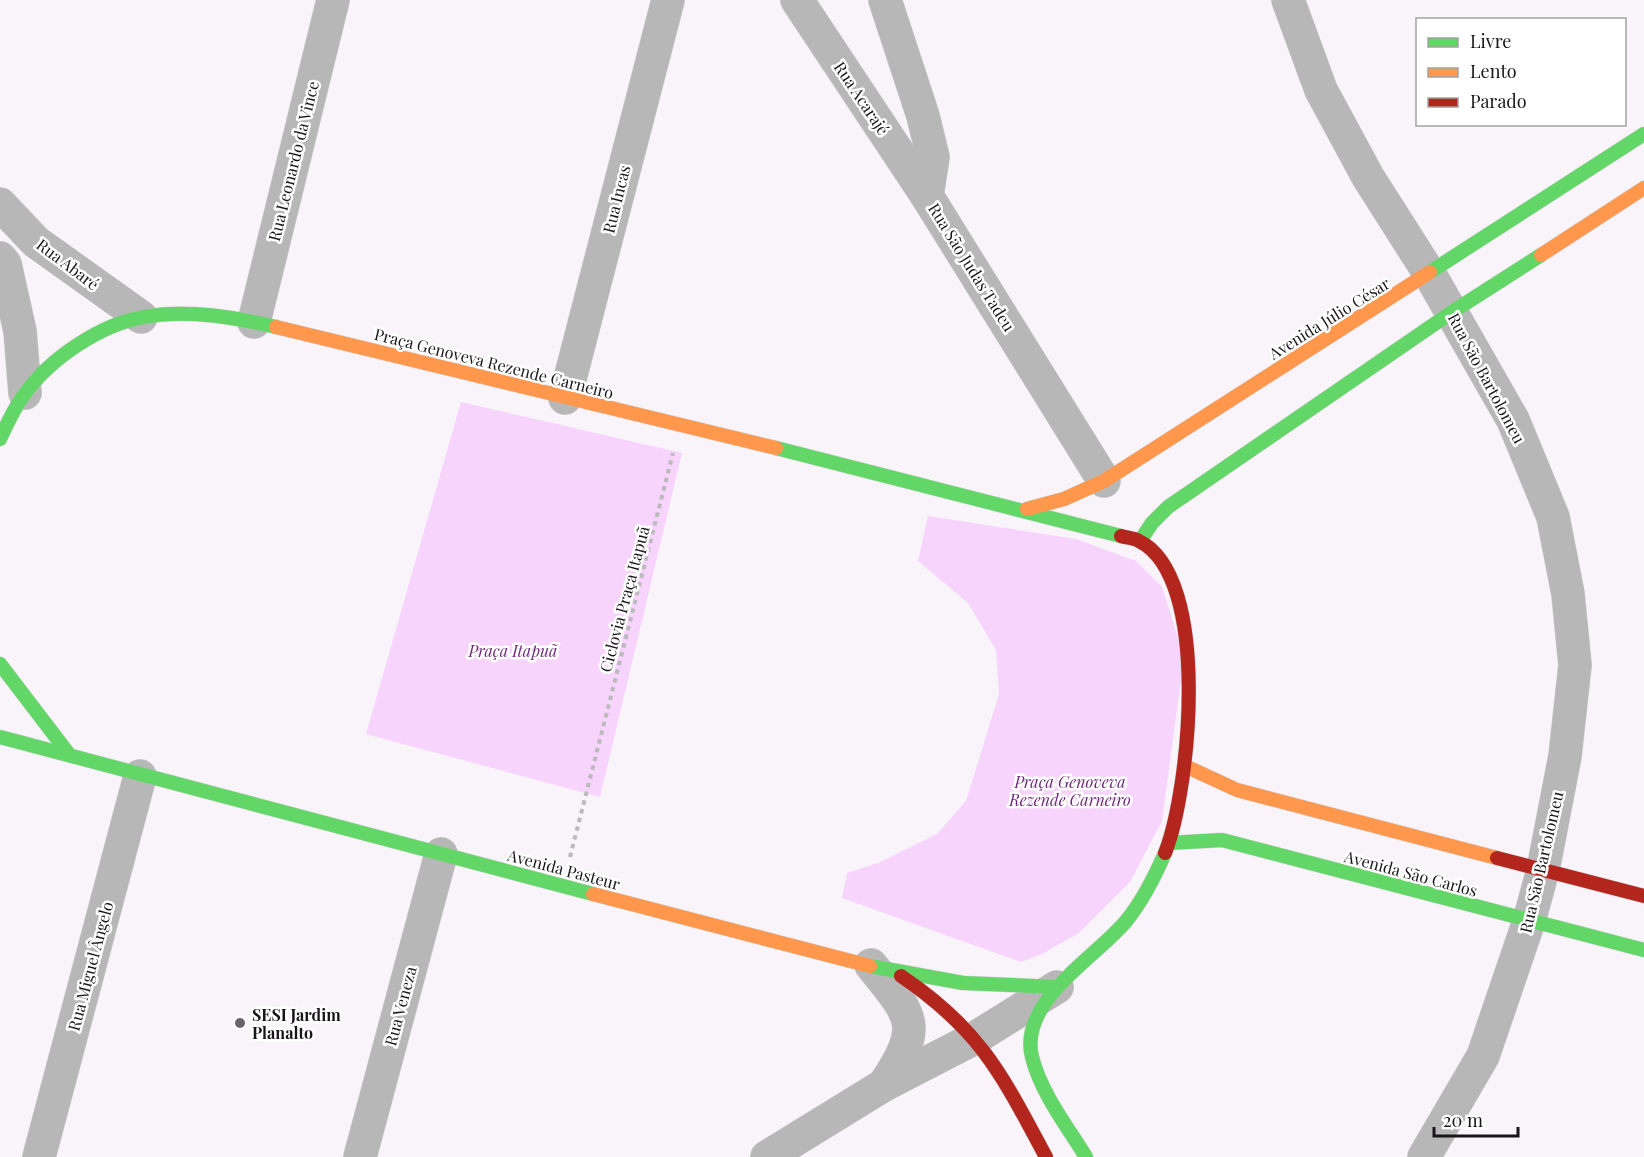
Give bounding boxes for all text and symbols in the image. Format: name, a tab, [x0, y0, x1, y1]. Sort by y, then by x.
legend	[1416, 18, 1626, 126]
text: Livre	[1470, 29, 1511, 53]
street label: Rua Acarajé	[830, 57, 894, 139]
text: Lento	[1470, 59, 1517, 83]
street label: Rua Leonardo da Vince	[263, 79, 323, 243]
text: Parado	[1470, 89, 1527, 113]
street label: Rua Incas	[597, 163, 635, 235]
street label: Rua São Judas Tadeu	[924, 199, 1020, 335]
street label: Rua Abaré	[33, 234, 103, 294]
street label: Avenida Júlio César	[1264, 272, 1393, 364]
street label: Rua São Bartolomeu	[1444, 309, 1530, 447]
street label: Praça Genoveva Rezende Carneiro	[372, 323, 616, 403]
street label: Ciclovia Praça Itapuã	[594, 524, 654, 674]
park label: Praça Itapuã	[468, 640, 558, 661]
park label: Praça Genoveva Rezende Carneiro	[1008, 771, 1131, 810]
street label: Rua São Bartolomeu	[1514, 789, 1568, 935]
street label: Avenida Pasteur	[504, 844, 623, 894]
street label: Avenida São Carlos	[1341, 845, 1480, 901]
street label: Rua Miguel Ângelo	[63, 899, 117, 1033]
street label: Rua Veneza	[379, 964, 421, 1048]
place label: SESI Jardim Planalto	[252, 1004, 341, 1043]
marker: SESI Jardim Planalto	[233, 1016, 247, 1030]
scale bar	[1434, 1100, 1518, 1138]
text: 20 m	[1443, 1108, 1483, 1132]

